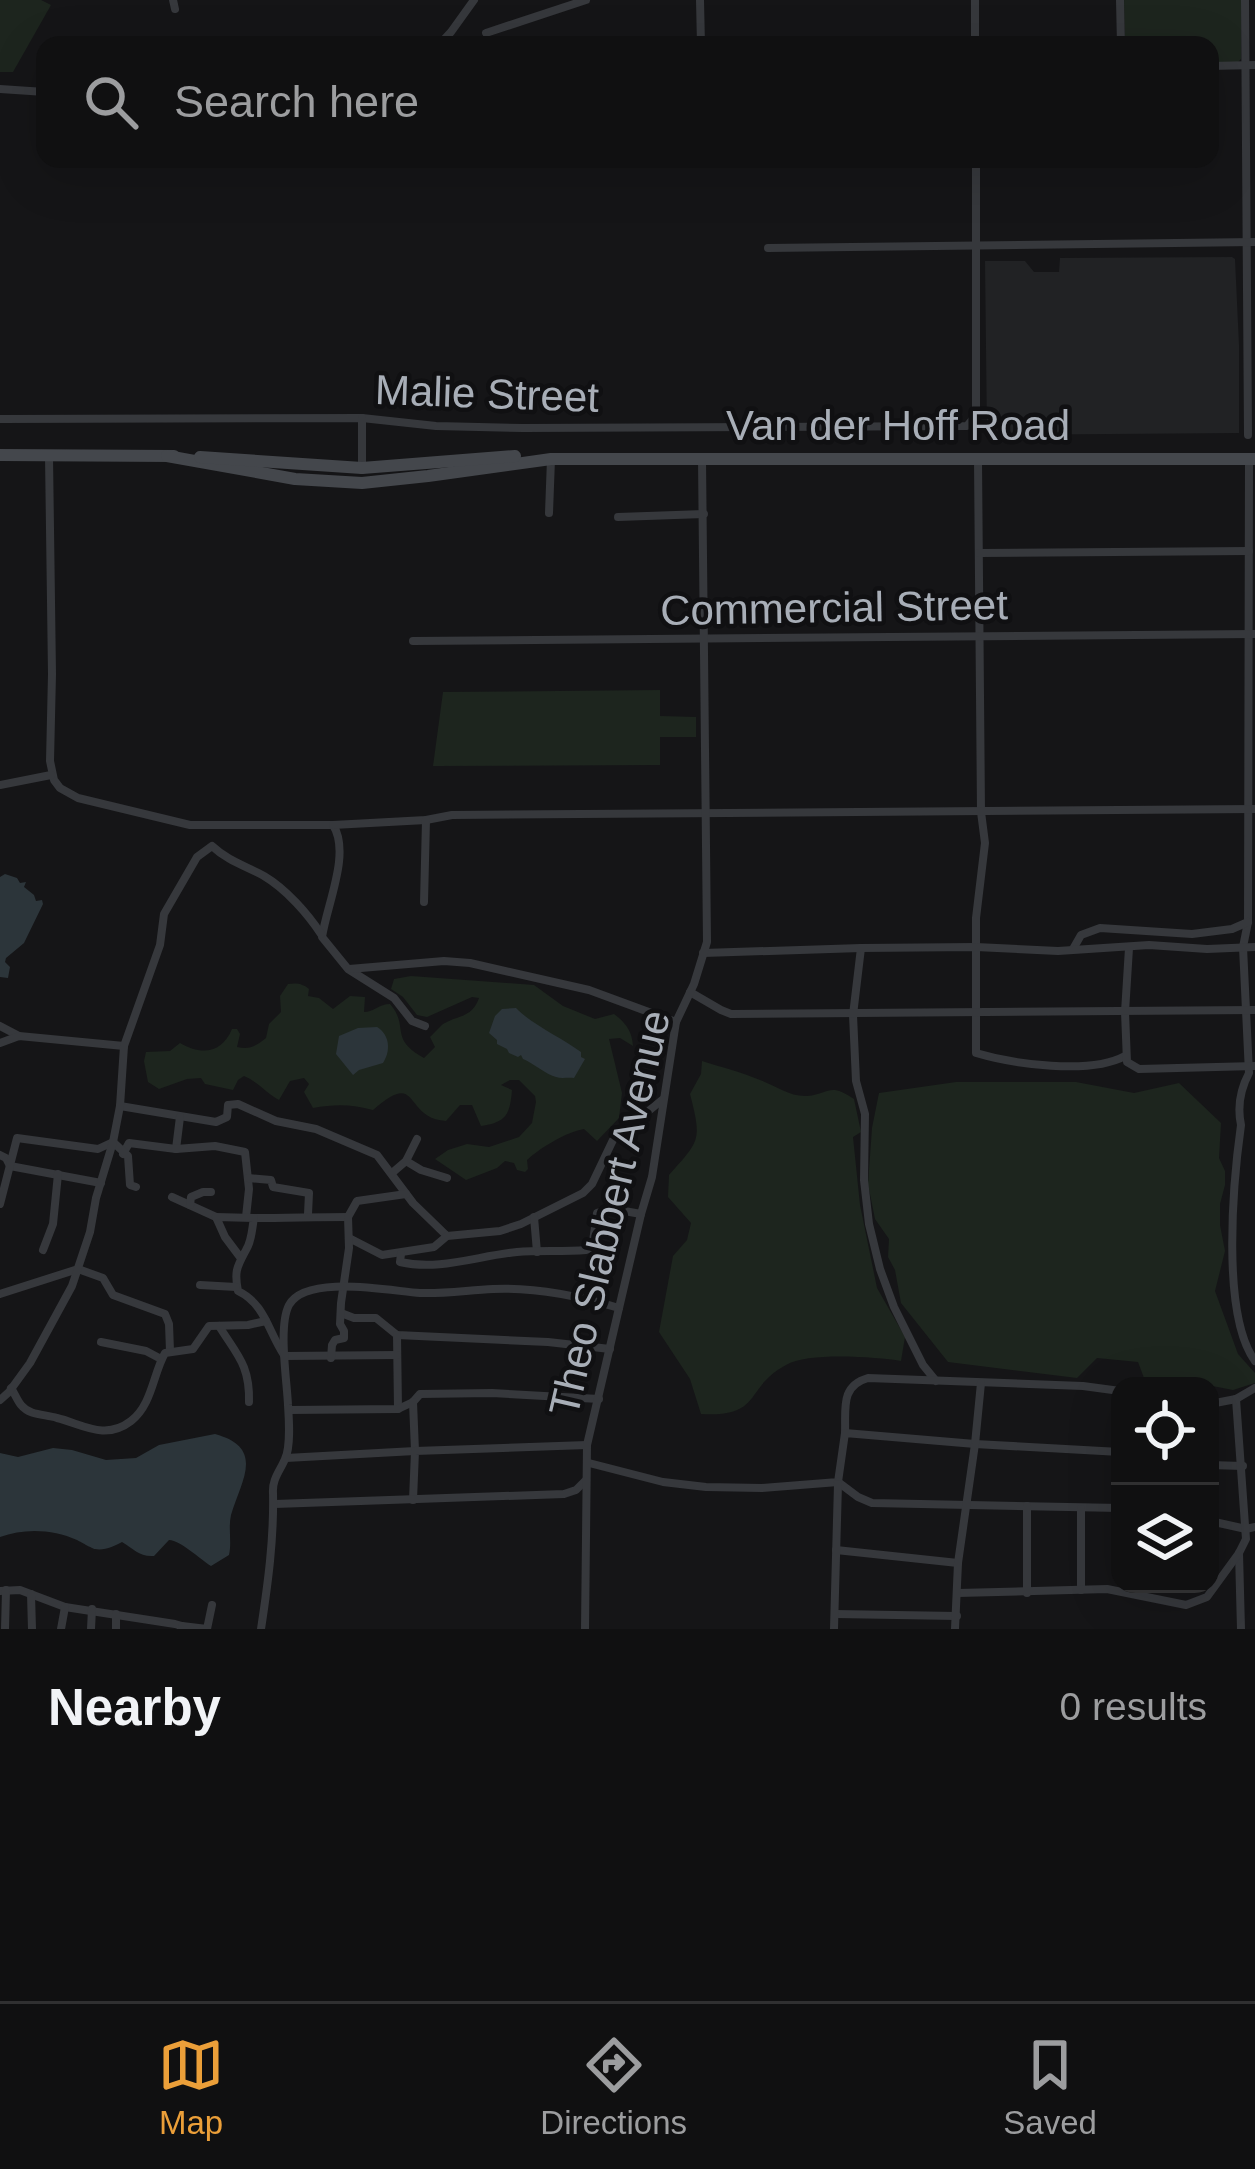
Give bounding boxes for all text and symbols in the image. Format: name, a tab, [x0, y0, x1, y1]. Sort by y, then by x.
search box	[36, 36, 1219, 168]
icon: search	[78, 69, 144, 135]
text: Search here	[174, 76, 419, 127]
street label: Malie Street	[374, 366, 600, 421]
street label: Van der Hoff Road	[726, 402, 1070, 449]
street label: Commercial Street	[660, 581, 1009, 634]
street label: Theo Slabbert Avenue	[540, 1006, 679, 1421]
map controls	[1111, 1377, 1219, 1593]
button: locate	[1111, 1377, 1219, 1485]
button: layers	[1111, 1485, 1219, 1593]
text: Nearby	[48, 1679, 221, 1736]
text: 0 results	[1060, 1685, 1207, 1728]
tab: Map	[158, 2032, 224, 2142]
tab: Directions	[540, 2032, 687, 2142]
tab: Saved	[1003, 2032, 1097, 2142]

